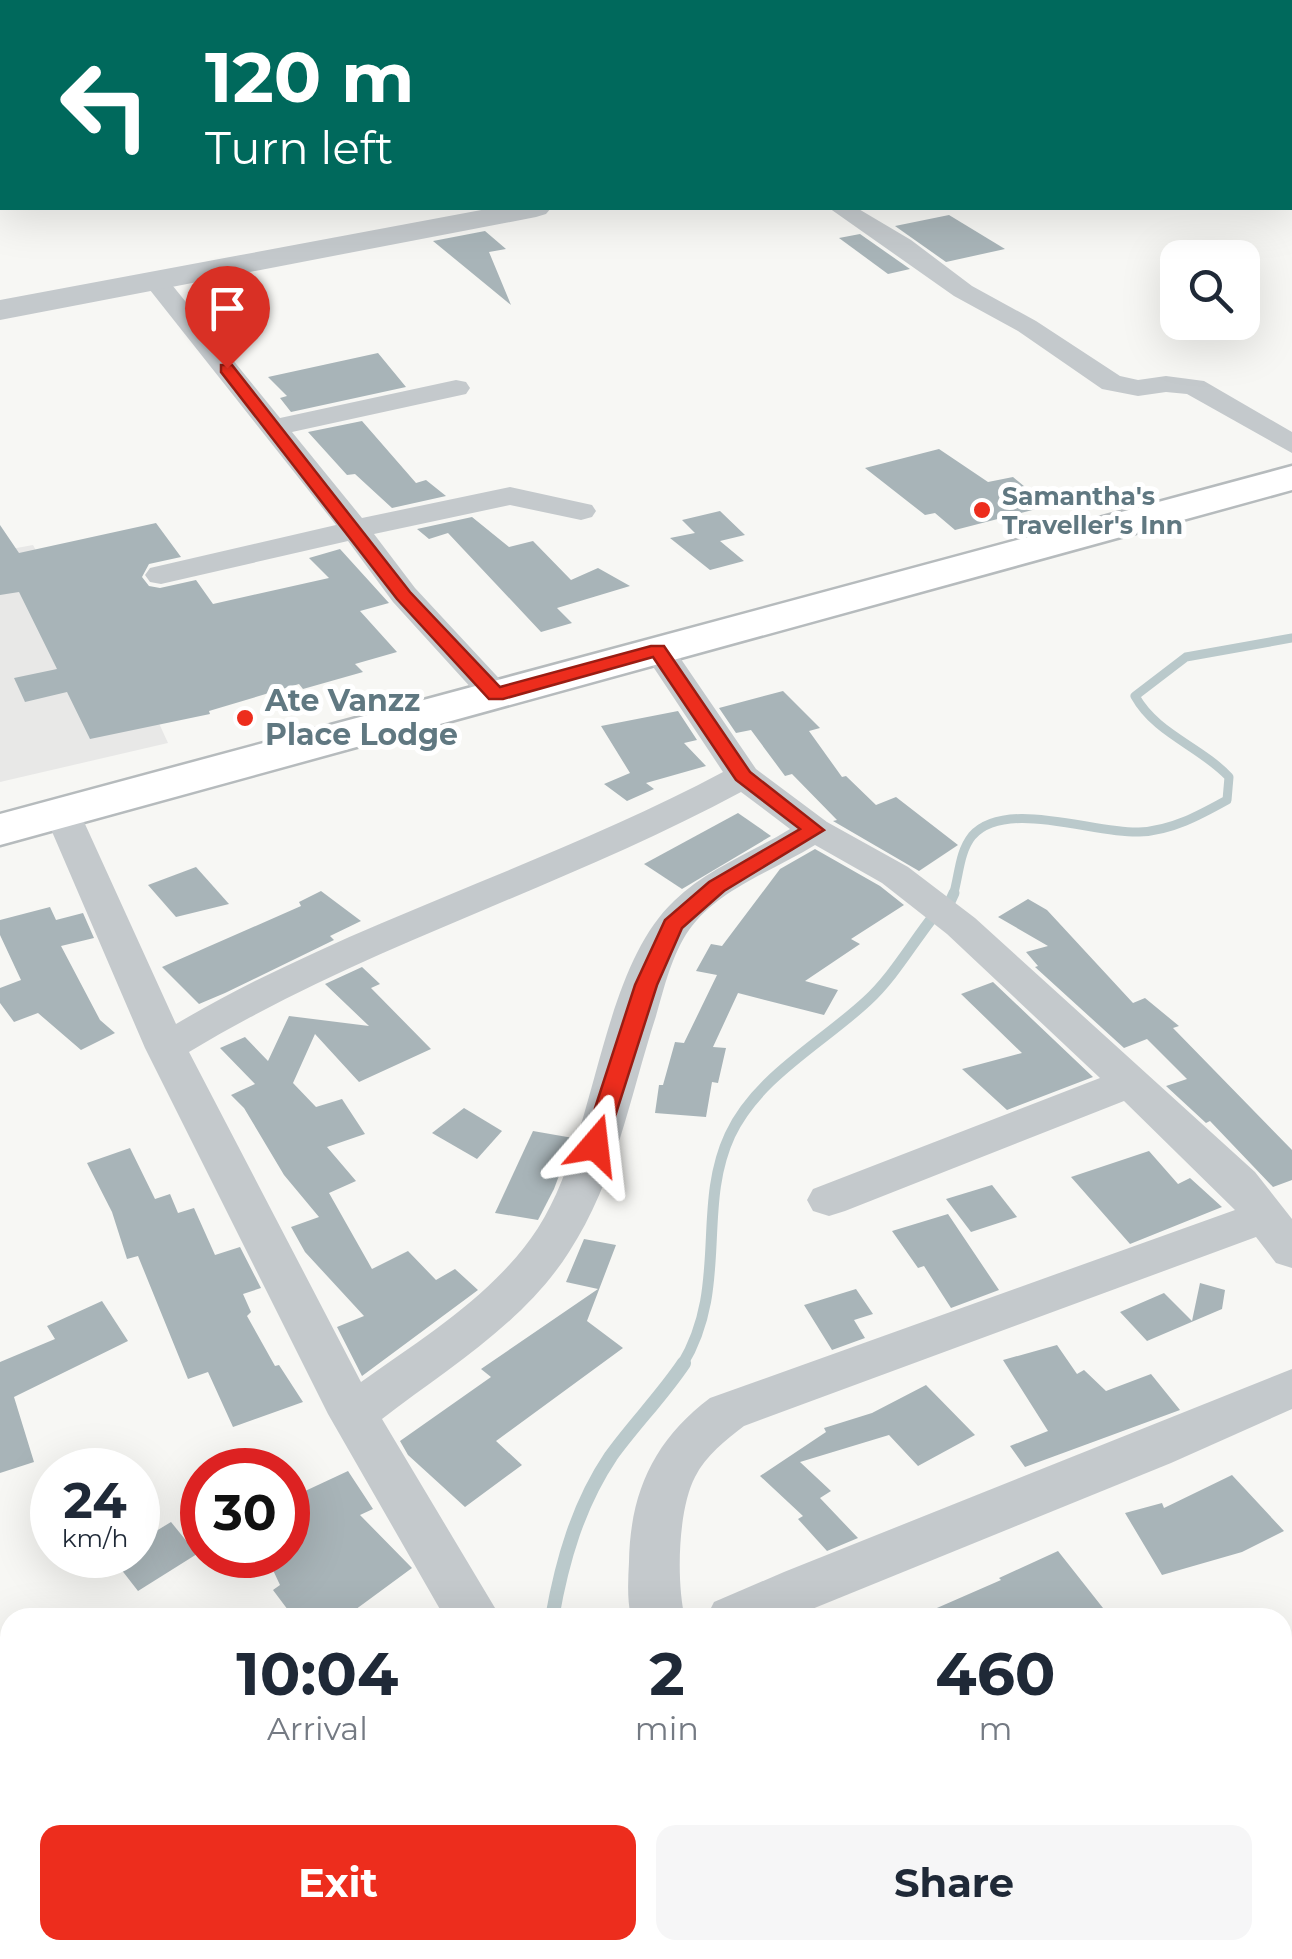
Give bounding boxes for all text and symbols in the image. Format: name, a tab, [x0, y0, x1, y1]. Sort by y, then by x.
text: 120 m	[205, 34, 415, 120]
icon: left	[40, 40, 170, 170]
text: Turn left	[205, 120, 393, 175]
map controls	[1160, 240, 1260, 340]
button: search	[1160, 240, 1260, 340]
pin	[185, 266, 270, 369]
icon: arrive	[200, 281, 255, 336]
place label: Samantha's Traveller's Inn	[1002, 481, 1183, 540]
marker: Samantha's Traveller's Inn	[971, 499, 993, 521]
place label: Ate Vanzz Place Lodge	[264, 682, 458, 753]
marker: Ate Vanzz Place Lodge	[234, 707, 256, 729]
position arrow	[543, 1093, 647, 1197]
speed limit sign: 30	[180, 1448, 310, 1578]
text: 24	[63, 1470, 127, 1531]
text: km/h	[62, 1523, 128, 1553]
text: 10:04	[236, 1637, 398, 1710]
text: 2	[649, 1637, 685, 1710]
text: 460	[935, 1637, 1056, 1710]
text: Arrival	[267, 1709, 368, 1748]
text: min	[635, 1709, 699, 1748]
text: m	[978, 1709, 1012, 1748]
button: Exit	[40, 1825, 636, 1940]
button: Share	[656, 1825, 1252, 1940]

